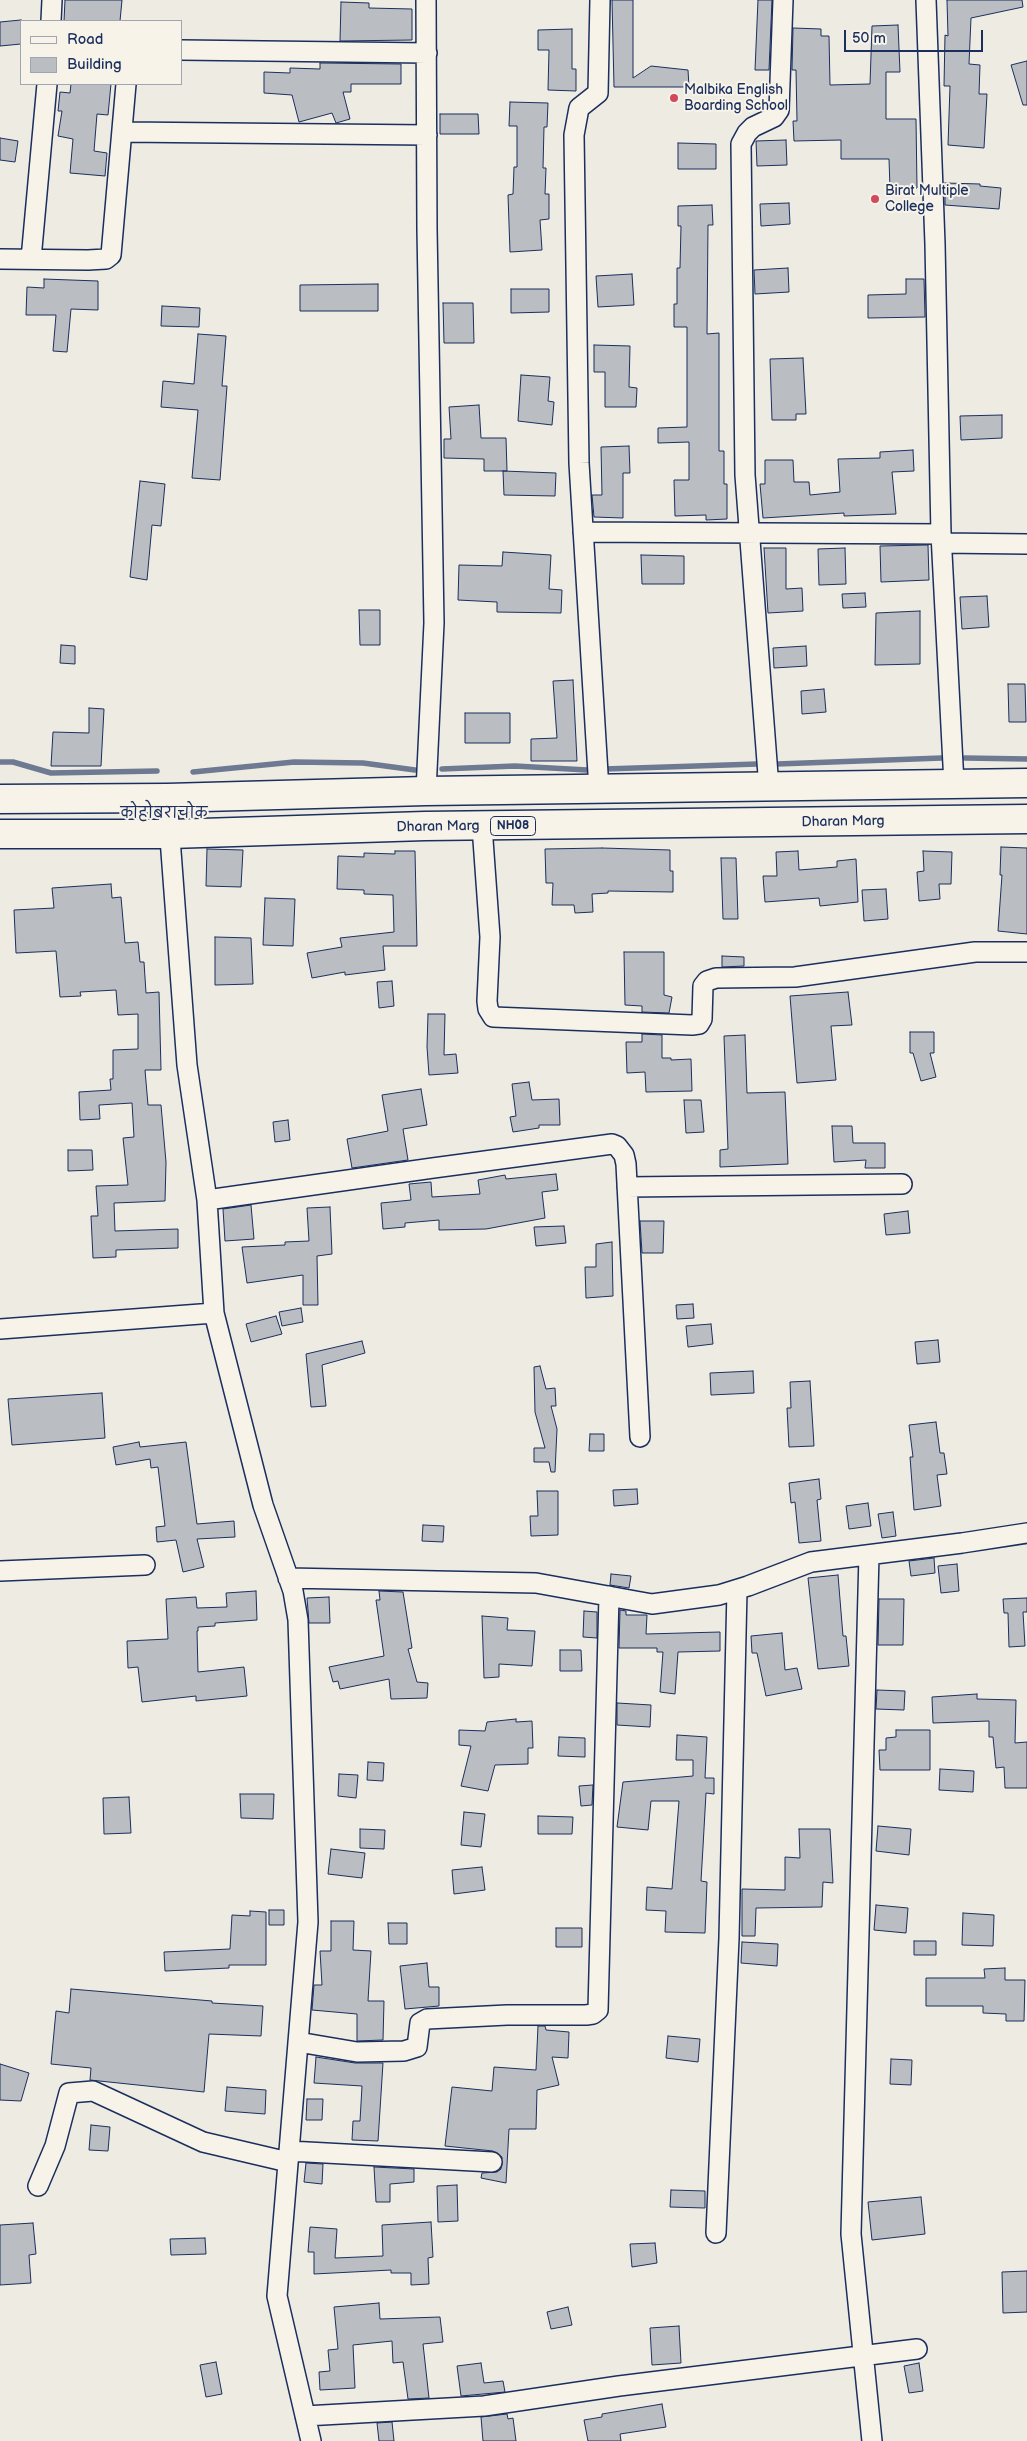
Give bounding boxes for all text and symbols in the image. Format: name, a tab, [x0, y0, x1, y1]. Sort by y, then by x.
legend	[20, 20, 182, 85]
scale bar	[847, 20, 986, 52]
text: 50 m	[852, 29, 886, 48]
text: Road	[67, 30, 103, 49]
text: Building	[67, 55, 122, 74]
place label: Malbika English Boarding School	[684, 82, 788, 114]
marker: Malbika English Boarding School	[668, 92, 680, 104]
place label: Birat Multiple College	[885, 183, 969, 216]
marker: Birat Multiple College	[869, 193, 881, 205]
district label: कोहोबराचोक	[120, 805, 208, 823]
street label: Dharan Marg	[801, 813, 885, 831]
road number: NH08	[490, 816, 536, 836]
street label: Dharan Marg	[396, 818, 480, 836]

